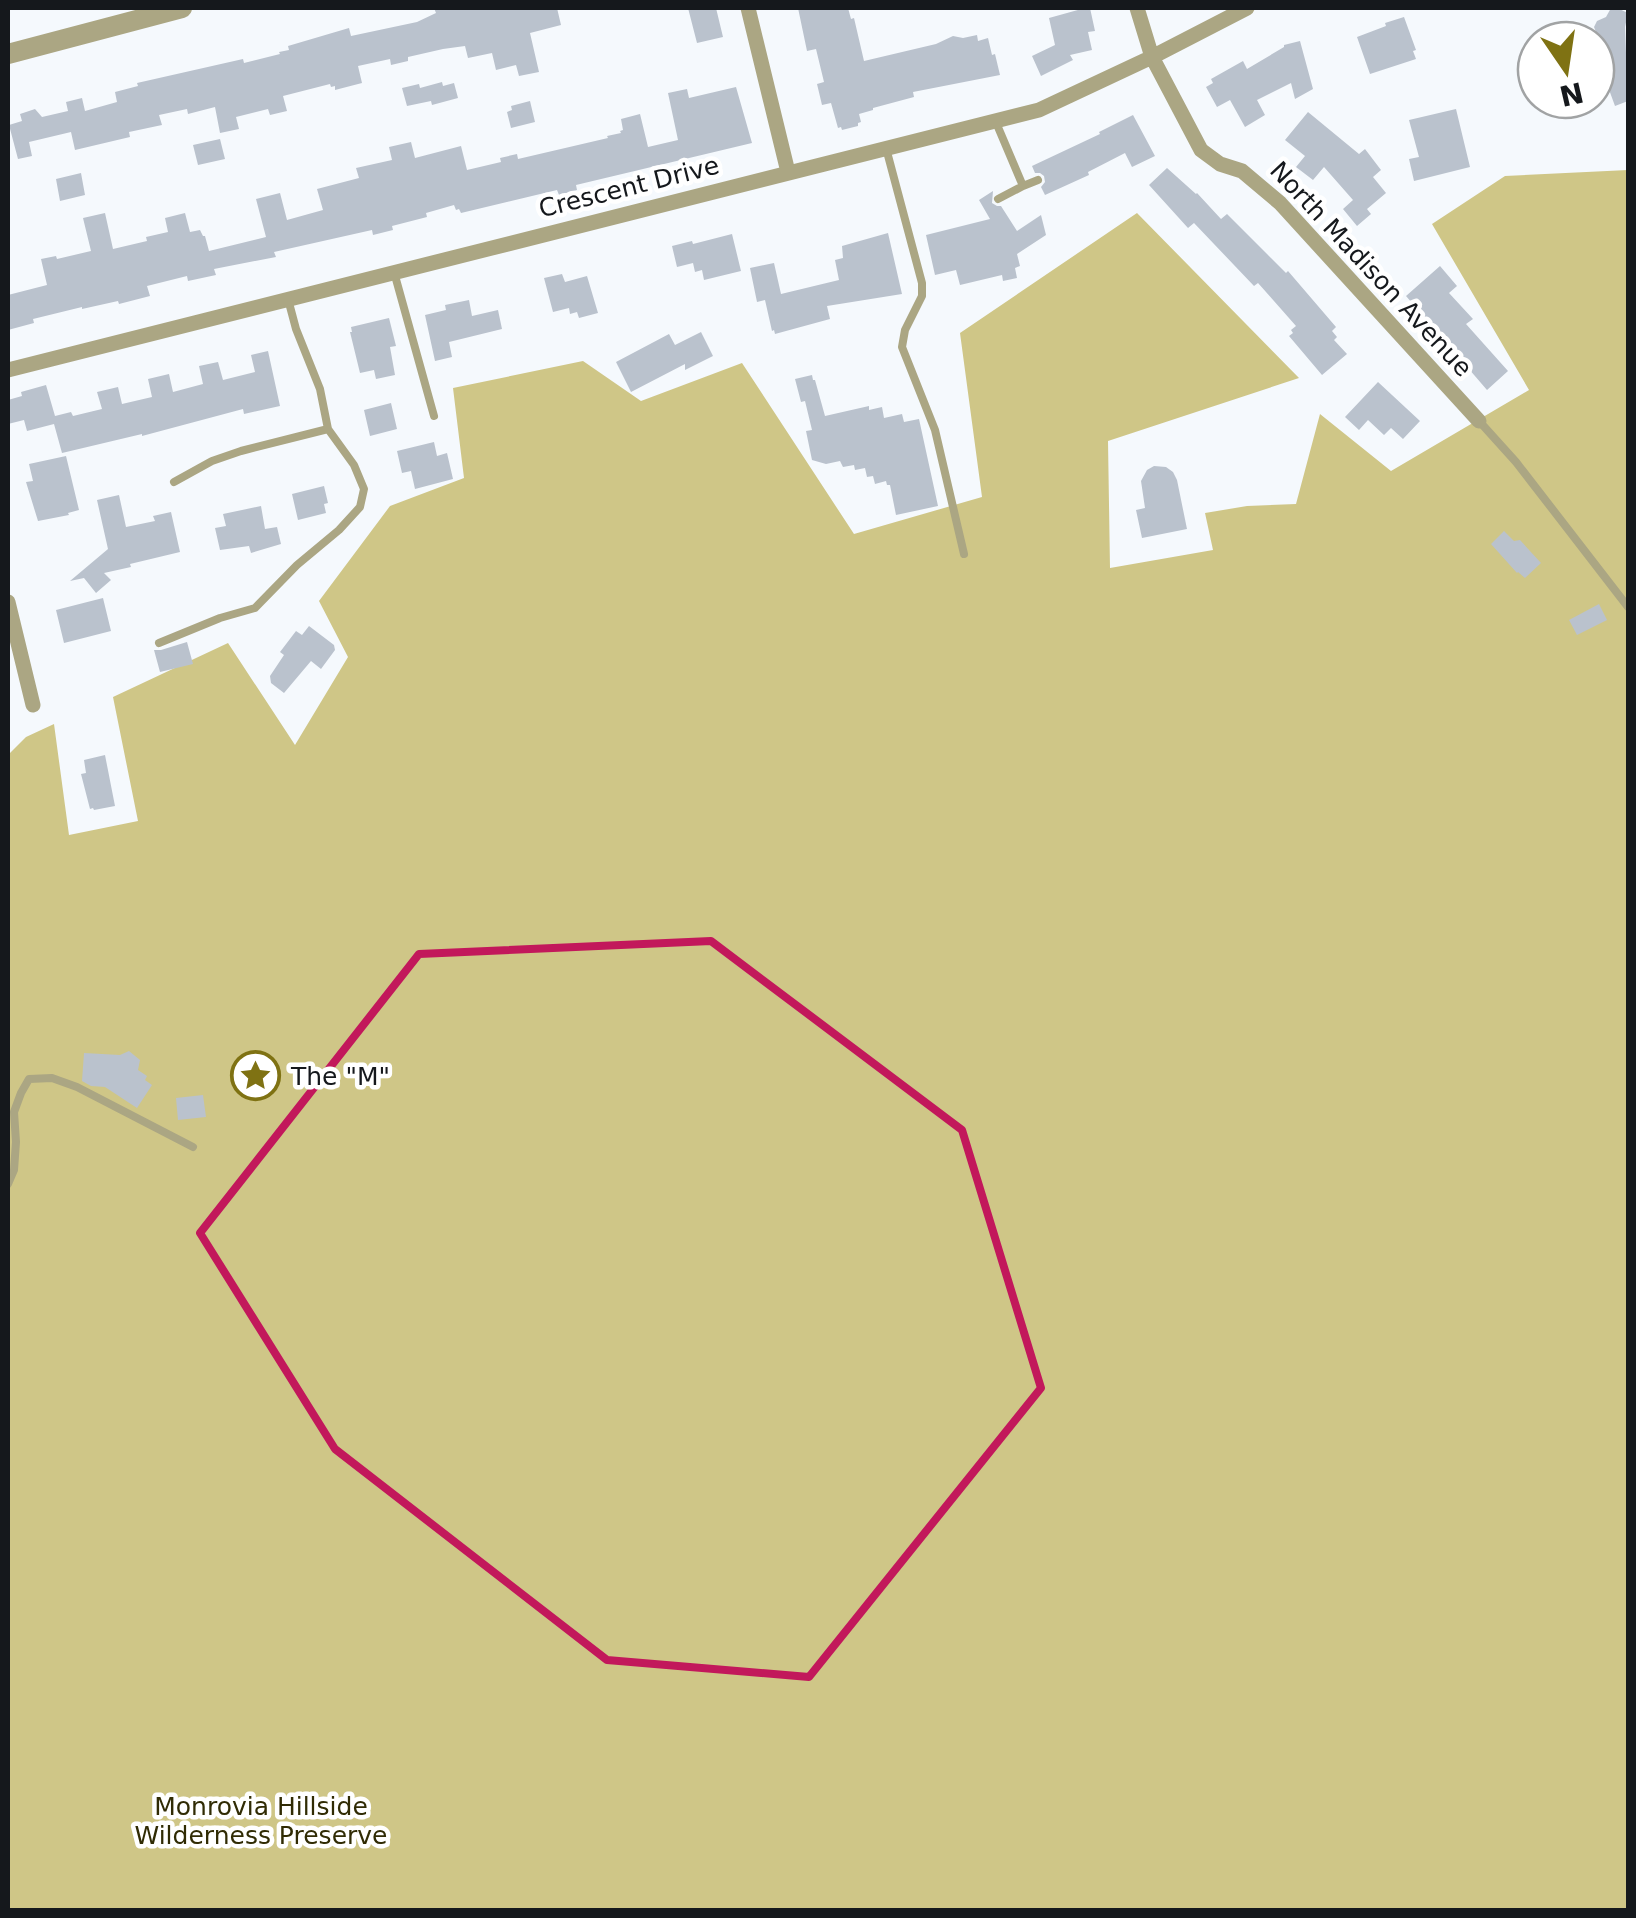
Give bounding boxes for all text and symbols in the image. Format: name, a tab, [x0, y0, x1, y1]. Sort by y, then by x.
north arrow	[1516, 20, 1616, 120]
text: N	[1556, 75, 1587, 113]
street label: Crescent Drive	[536, 151, 722, 223]
street label: North Madison Avenue	[1264, 156, 1478, 382]
place icon: The "M"	[230, 1050, 282, 1102]
place label: The "M"	[290, 1062, 390, 1091]
park label: Monrovia Hillside Wilderness Preserve	[135, 1792, 387, 1850]

